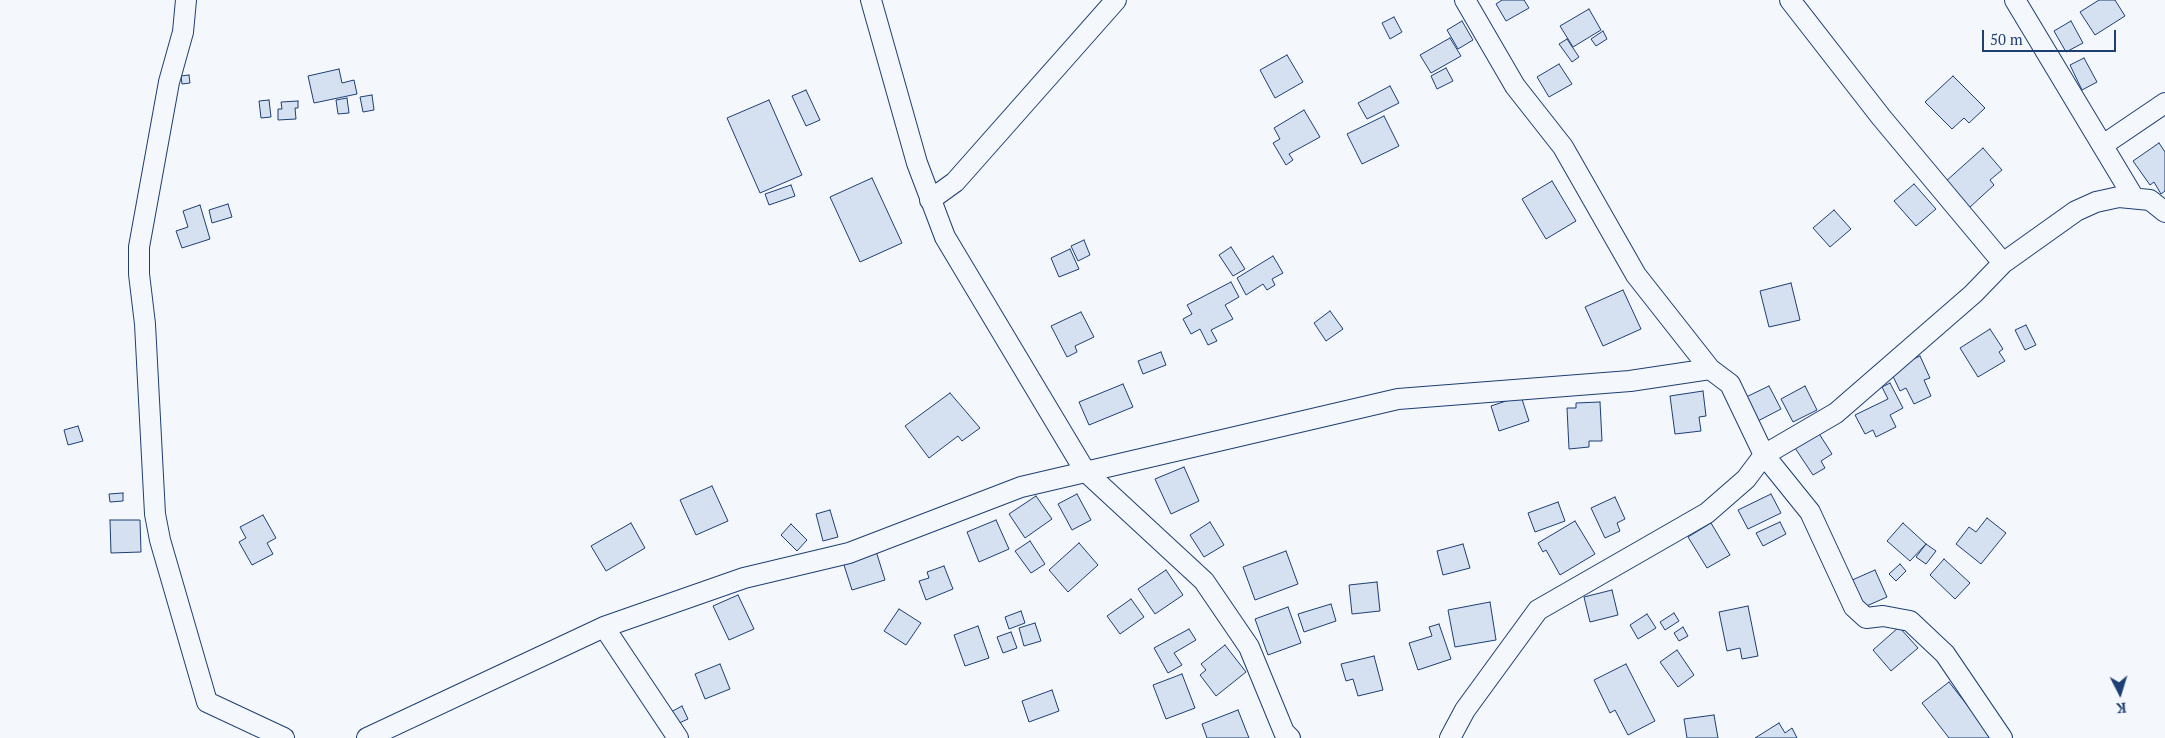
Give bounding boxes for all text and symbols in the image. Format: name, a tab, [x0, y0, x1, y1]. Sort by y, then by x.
scale bar	[1985, 20, 2119, 52]
text: 50 m	[1990, 29, 2023, 49]
north arrow	[2095, 668, 2145, 718]
text: K	[2116, 699, 2127, 718]

